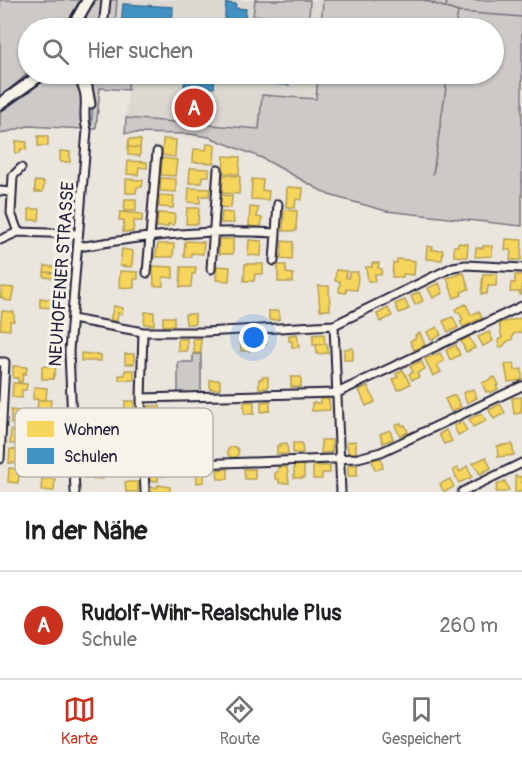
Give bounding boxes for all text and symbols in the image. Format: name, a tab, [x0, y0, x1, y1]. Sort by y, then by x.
search box	[18, 18, 504, 84]
icon: search	[39, 35, 72, 68]
text: Hier suchen	[87, 37, 193, 65]
pin: A	[174, 86, 214, 130]
street label: NEUHOFENER STRASSE	[44, 181, 80, 367]
your location	[239, 323, 268, 352]
legend	[15, 408, 213, 477]
text: Wohnen	[64, 420, 119, 440]
text: Schulen	[64, 447, 117, 467]
text: In der Nähe	[24, 515, 147, 547]
text: Rudolf-Wihr-Realschule Plus	[81, 599, 341, 627]
text: A	[37, 613, 50, 638]
text: 260 m	[439, 613, 498, 638]
text: Schule	[81, 627, 137, 652]
tab: Karte	[61, 693, 98, 749]
tab: Route	[220, 693, 260, 749]
tab: Gespeichert	[382, 693, 461, 749]

